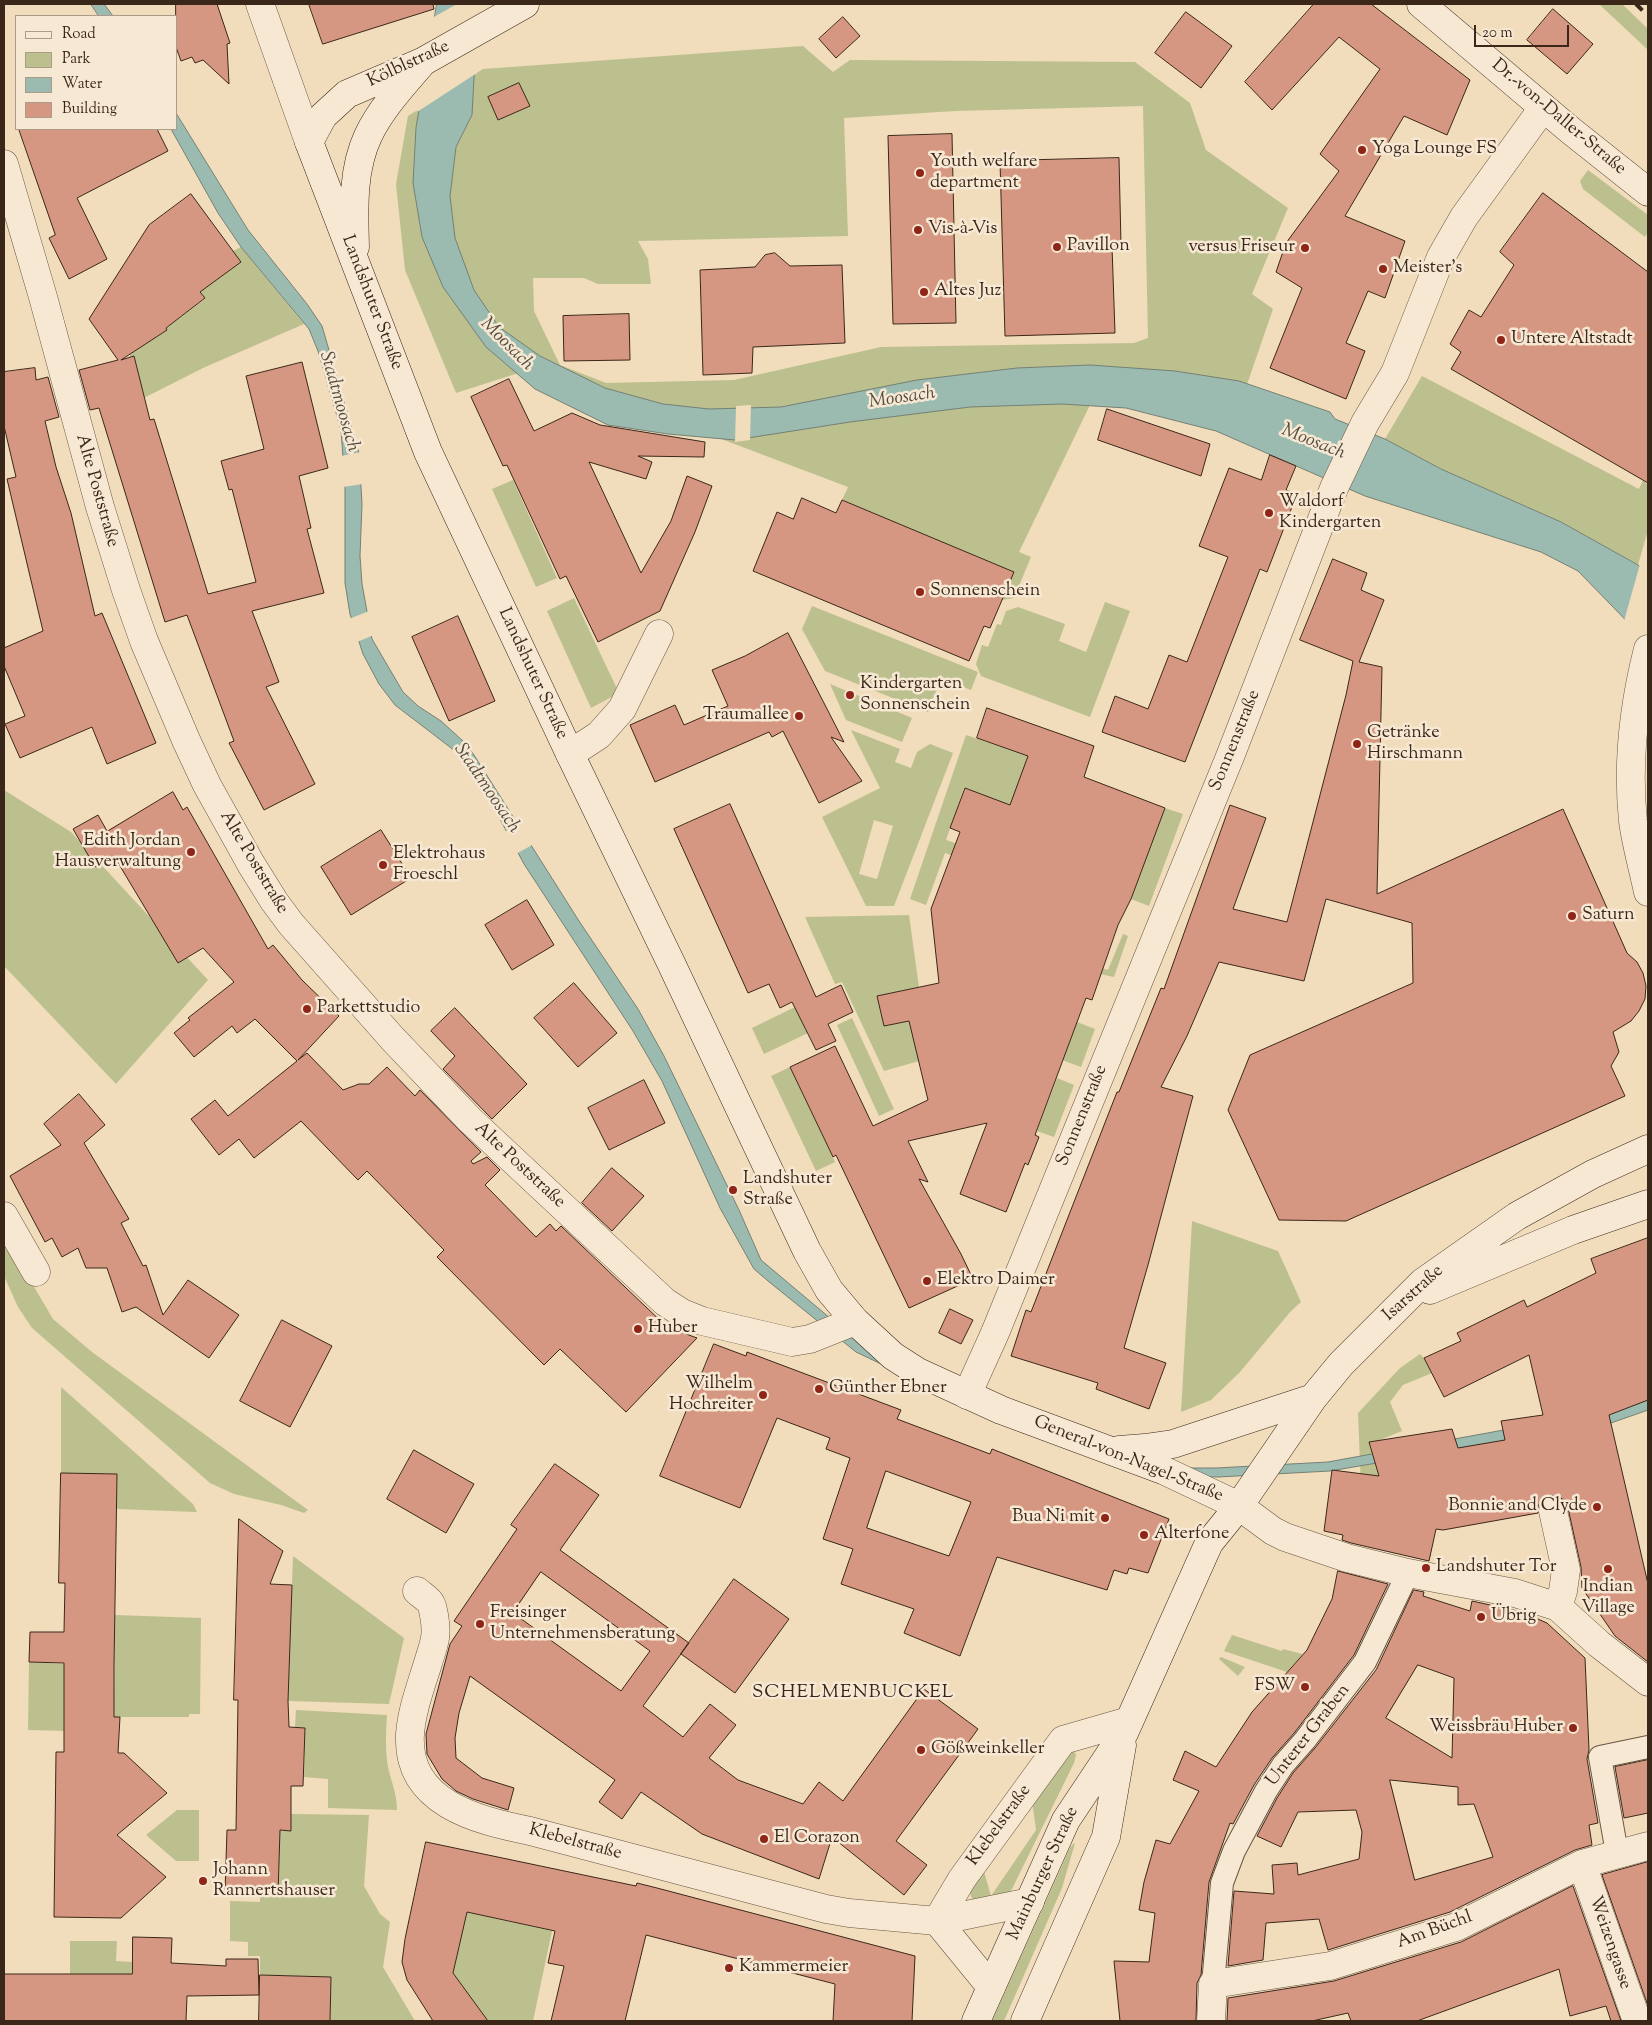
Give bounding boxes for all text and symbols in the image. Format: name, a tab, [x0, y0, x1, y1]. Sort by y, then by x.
legend	[15, 15, 178, 130]
scale bar	[1477, 15, 1572, 47]
text: 20 m	[1482, 23, 1513, 44]
text: Road	[62, 24, 96, 45]
street label: Kölblstraße	[365, 37, 453, 93]
text: Park	[62, 49, 91, 70]
street label: Dr.-von-Daller-Straße	[1486, 55, 1630, 181]
text: Water	[62, 74, 102, 95]
text: Building	[62, 99, 117, 120]
place label: Yoga Lounge FS	[1372, 139, 1497, 161]
marker: Yoga Lounge FS	[1356, 144, 1368, 156]
place label: Youth welfare department	[930, 152, 1037, 194]
marker: Youth welfare department	[914, 167, 926, 179]
place label: Vis-à-Vis	[928, 219, 997, 241]
marker: Vis-à-Vis	[912, 224, 924, 236]
street label: Landshuter Straße	[335, 233, 407, 373]
place label: Pavillon	[1067, 236, 1130, 258]
place label: versus Friseur	[1188, 237, 1295, 259]
marker: Pavillon	[1051, 241, 1063, 253]
marker: versus Friseur	[1299, 242, 1311, 254]
place label: Meister’s	[1393, 258, 1462, 280]
marker: Meister’s	[1377, 263, 1389, 275]
place label: Altes Juz	[934, 281, 1001, 303]
marker: Altes Juz	[918, 286, 930, 298]
water label: Moosach	[474, 313, 538, 377]
place label: Untere Altstadt	[1511, 329, 1633, 351]
marker: Untere Altstadt	[1495, 334, 1507, 346]
water label: Stadtmoosach	[313, 349, 363, 455]
water label: Moosach	[867, 383, 937, 415]
water label: Moosach	[1278, 420, 1348, 466]
street label: Alte Poststraße	[70, 432, 122, 550]
place label: Waldorf Kindergarten	[1279, 492, 1381, 534]
marker: Waldorf Kindergarten	[1263, 507, 1275, 519]
place label: Sonnenschein	[930, 581, 1040, 603]
marker: Sonnenschein	[914, 586, 926, 598]
street label: Landshuter Straße	[492, 605, 572, 743]
place label: Kindergarten Sonnenschein	[860, 674, 970, 716]
street label: Sonnenstraße	[1206, 687, 1266, 795]
marker: Kindergarten Sonnenschein	[844, 689, 856, 701]
place label: Traumallee	[703, 705, 789, 727]
marker: Traumallee	[793, 710, 805, 722]
place label: Getränke Hirschmann	[1367, 723, 1463, 766]
marker: Getränke Hirschmann	[1351, 738, 1363, 750]
water label: Stadtmoosach	[448, 740, 524, 838]
street label: Alte Poststraße	[214, 808, 292, 918]
place label: Edith Jordan Hausverwaltung	[55, 831, 181, 874]
place label: Elektrohaus Froeschl	[393, 844, 485, 886]
marker: Edith Jordan Hausverwaltung	[185, 846, 197, 858]
marker: Elektrohaus Froeschl	[377, 859, 389, 871]
place label: Saturn	[1582, 905, 1635, 927]
marker: Saturn	[1566, 910, 1578, 922]
place label: Parkettstudio	[317, 998, 420, 1020]
marker: Parkettstudio	[301, 1003, 313, 1015]
street label: Sonnenstraße	[1053, 1062, 1113, 1170]
street label: Alte Poststraße	[469, 1118, 569, 1214]
place label: Landshuter Straße	[743, 1169, 832, 1212]
marker: Landshuter Straße	[727, 1184, 739, 1196]
street label: Isarstraße	[1379, 1261, 1449, 1327]
place label: Elektro Daimer	[937, 1270, 1055, 1292]
marker: Elektro Daimer	[921, 1275, 933, 1287]
place label: Huber	[648, 1318, 697, 1340]
marker: Huber	[632, 1323, 644, 1335]
place label: Wilhelm Hochreiter	[669, 1374, 753, 1416]
place label: Günther Ebner	[829, 1378, 947, 1400]
marker: Günther Ebner	[813, 1383, 825, 1395]
marker: Wilhelm Hochreiter	[757, 1389, 769, 1401]
street label: General-von-Nagel-Straße	[1030, 1412, 1226, 1508]
place label: Bonnie and Clyde	[1448, 1496, 1587, 1518]
marker: Bonnie and Clyde	[1591, 1501, 1603, 1513]
place label: Bua Ni mit	[1012, 1507, 1095, 1529]
marker: Bua Ni mit	[1099, 1512, 1111, 1524]
place label: Alterfone	[1154, 1524, 1229, 1546]
marker: Alterfone	[1138, 1529, 1150, 1541]
place label: Landshuter Tor	[1436, 1557, 1556, 1579]
marker: Landshuter Tor	[1420, 1562, 1432, 1574]
marker: Indian Village	[1602, 1563, 1614, 1575]
place label: Indian Village	[1581, 1577, 1635, 1620]
place label: Freisinger Unternehmensberatung	[490, 1603, 675, 1646]
place label: Übrig	[1491, 1606, 1536, 1628]
marker: Übrig	[1475, 1611, 1487, 1623]
marker: Freisinger Unternehmensberatung	[474, 1618, 486, 1630]
place label: FSW	[1255, 1676, 1295, 1698]
street label: Unterer Graben	[1262, 1681, 1356, 1791]
marker: FSW	[1299, 1681, 1311, 1693]
district label: SCHELMENBUCKEL	[750, 1683, 956, 1705]
place label: Weissbräu Huber	[1429, 1717, 1563, 1739]
marker: Weissbräu Huber	[1567, 1722, 1579, 1734]
place label: Gößweinkeller	[931, 1739, 1044, 1761]
marker: Gößweinkeller	[915, 1744, 927, 1756]
street label: Klebelstraße	[963, 1781, 1037, 1871]
street label: Mainburger Straße	[1004, 1804, 1084, 1944]
street label: Klebelstraße	[526, 1820, 624, 1866]
place label: El Corazon	[774, 1828, 860, 1850]
marker: El Corazon	[758, 1833, 770, 1845]
place label: Johann Rannertshauser	[213, 1860, 335, 1902]
marker: Johann Rannertshauser	[197, 1875, 209, 1887]
street label: Weizengasse	[1583, 1894, 1635, 1992]
street label: Am Büchl	[1394, 1907, 1476, 1955]
place label: Kammermeier	[739, 1957, 848, 1979]
marker: Kammermeier	[723, 1962, 735, 1974]

